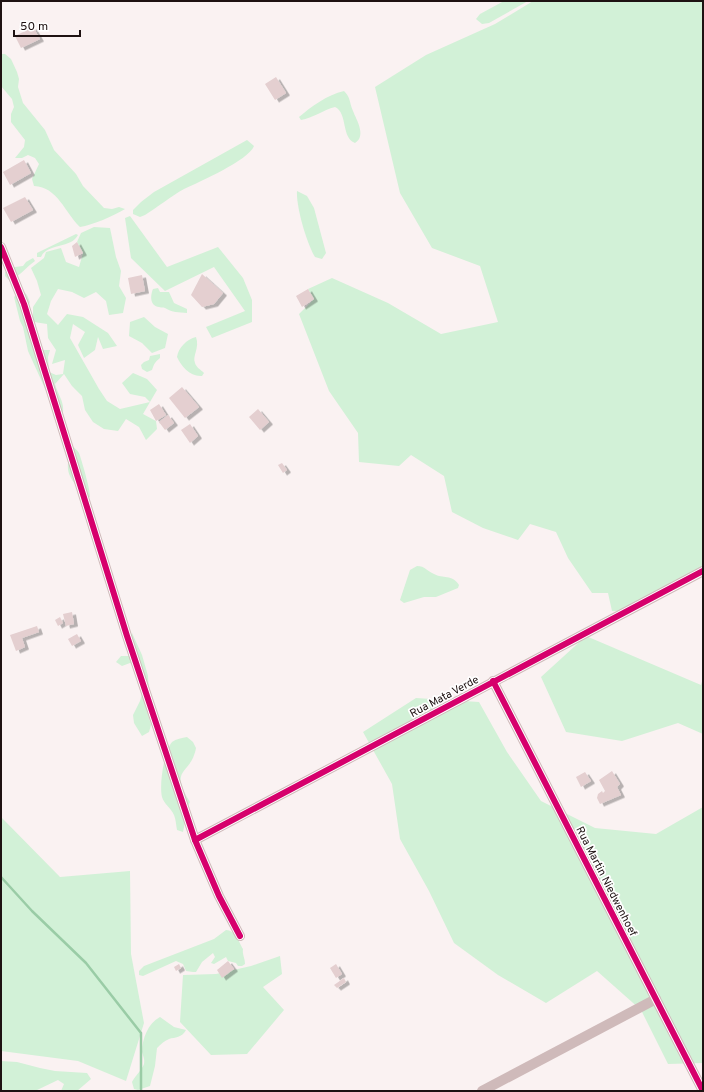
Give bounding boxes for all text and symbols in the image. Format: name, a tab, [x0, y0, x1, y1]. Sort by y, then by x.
scale bar	[14, 12, 80, 38]
text: 50 m	[20, 19, 48, 35]
street label: Rua Mata Verde	[408, 673, 481, 721]
street label: Rua Martin Niedwenhoef	[572, 824, 640, 939]

